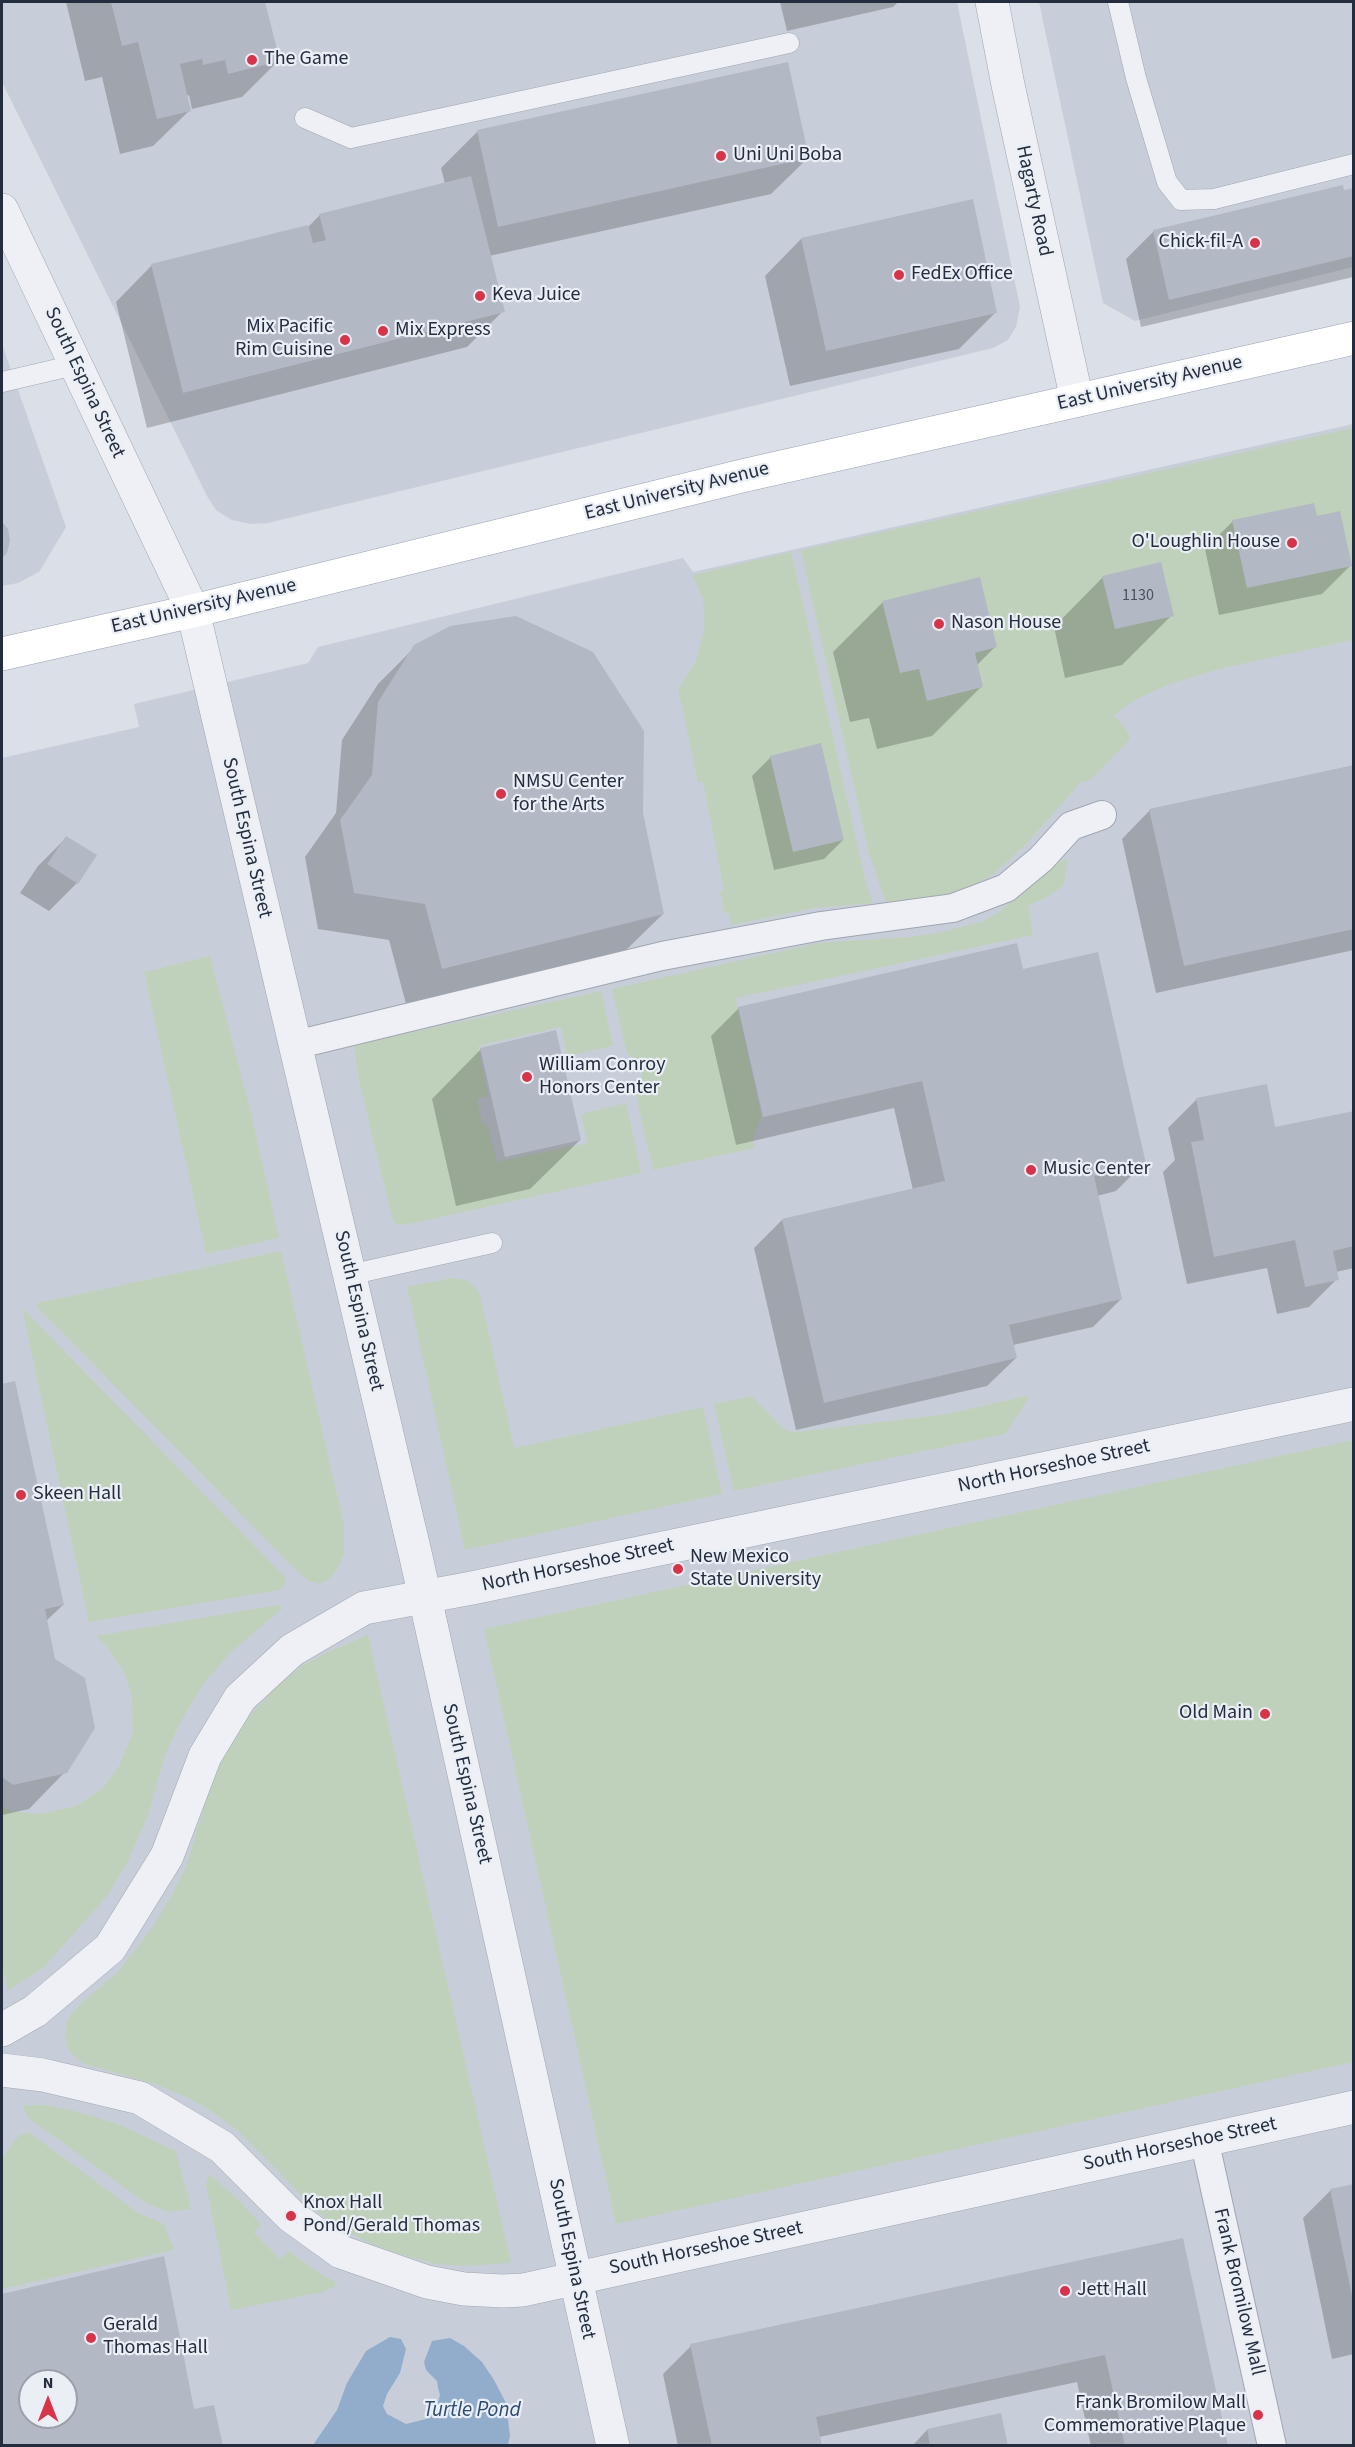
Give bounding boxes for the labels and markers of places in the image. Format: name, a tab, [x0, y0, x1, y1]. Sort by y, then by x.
place label: The Game	[264, 48, 348, 72]
marker: The Game	[245, 53, 259, 67]
place label: Uni Uni Boba	[733, 144, 842, 168]
marker: Uni Uni Boba	[714, 149, 728, 163]
place label: Chick-fil-A	[1158, 231, 1243, 255]
marker: Chick-fil-A	[1248, 236, 1262, 250]
place label: FedEx Office	[911, 263, 1013, 287]
marker: FedEx Office	[892, 268, 906, 282]
place label: Keva Juice	[492, 284, 580, 308]
marker: Keva Juice	[473, 289, 487, 303]
place label: Mix Pacific Rim Cuisine	[235, 316, 333, 363]
place label: Mix Express	[395, 319, 491, 343]
marker: Mix Express	[376, 324, 390, 338]
marker: Mix Pacific Rim Cuisine	[338, 333, 352, 347]
place label: O'Loughlin House	[1132, 531, 1280, 555]
marker: O'Loughlin House	[1285, 536, 1299, 550]
place label: Nason House	[951, 612, 1061, 636]
marker: Nason House	[932, 617, 946, 631]
place label: NMSU Center for the Arts	[513, 771, 624, 818]
marker: NMSU Center for the Arts	[494, 787, 508, 801]
place label: William Conroy Honors Center	[539, 1054, 665, 1101]
marker: William Conroy Honors Center	[520, 1070, 534, 1084]
place label: Music Center	[1043, 1158, 1150, 1182]
marker: Music Center	[1024, 1163, 1038, 1177]
place label: Skeen Hall	[33, 1483, 121, 1507]
marker: Skeen Hall	[14, 1488, 28, 1502]
place label: New Mexico State University	[690, 1546, 821, 1593]
marker: New Mexico State University	[671, 1562, 685, 1576]
place label: Old Main	[1179, 1702, 1253, 1726]
marker: Old Main	[1258, 1707, 1272, 1721]
place label: Knox Hall Pond/Gerald Thomas	[303, 2192, 480, 2239]
marker: Knox Hall Pond/Gerald Thomas	[284, 2209, 298, 2223]
place label: Jett Hall	[1077, 2279, 1147, 2303]
marker: Jett Hall	[1058, 2284, 1072, 2298]
place label: Gerald Thomas Hall	[103, 2314, 208, 2361]
marker: Gerald Thomas Hall	[84, 2331, 98, 2345]
place label: Frank Bromilow Mall Commemorative Plaque	[1044, 2392, 1246, 2439]
marker: Frank Bromilow Mall Commemorative Plaque	[1251, 2408, 1265, 2422]

